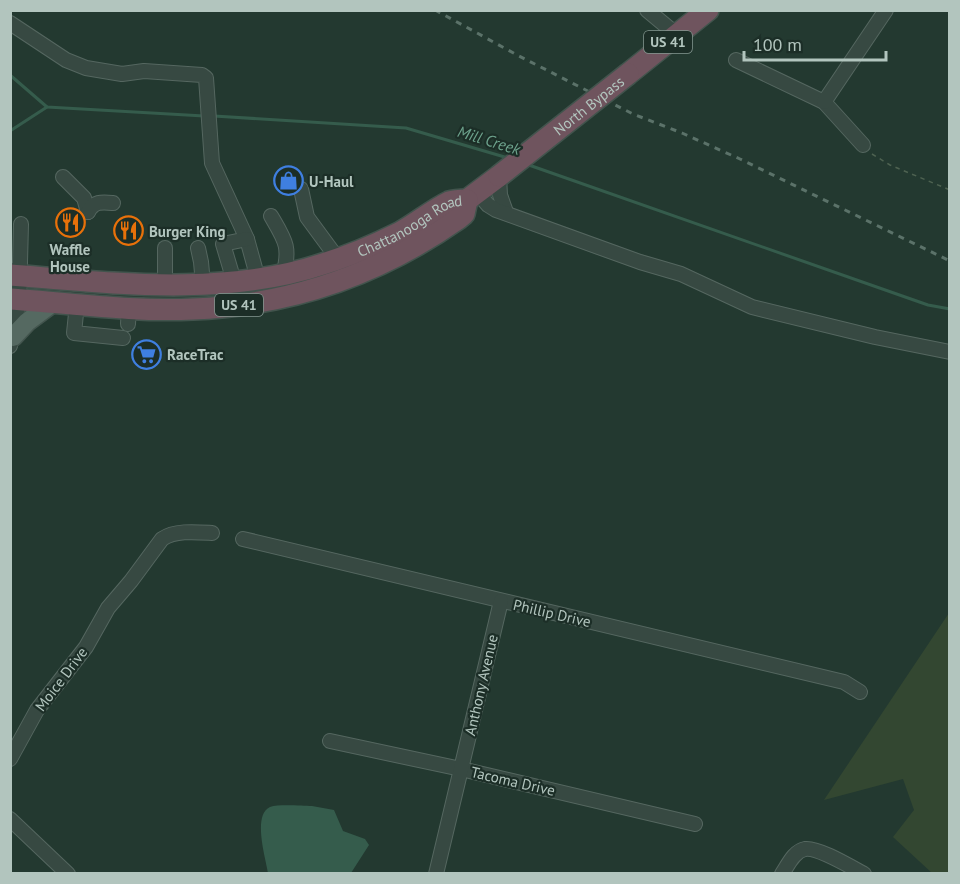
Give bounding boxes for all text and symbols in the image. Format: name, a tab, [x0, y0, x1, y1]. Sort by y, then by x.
scale bar	[744, 24, 886, 62]
road number: US 41	[644, 31, 692, 53]
text: 100 m	[753, 33, 802, 56]
street label: North Bypass	[549, 71, 628, 139]
water label: Mill Creek	[455, 121, 524, 159]
shop icon: U-Haul	[272, 165, 304, 197]
place label: U-Haul	[309, 172, 354, 191]
street label: Chattanooga Road	[354, 190, 463, 260]
restaurant icon: Waffle House	[54, 206, 86, 238]
restaurant icon: Burger King	[112, 215, 144, 247]
place label: Burger King	[149, 222, 225, 241]
place label: Waffle House	[50, 240, 91, 276]
road number: US 41	[215, 294, 263, 316]
supermarket icon: RaceTrac	[130, 338, 162, 370]
place label: RaceTrac	[167, 345, 224, 364]
street label: Phillip Drive	[511, 595, 593, 631]
street label: Anthony Avenue	[460, 633, 502, 737]
street label: Moice Drive	[31, 643, 91, 715]
street label: Tacoma Drive	[469, 762, 557, 800]

